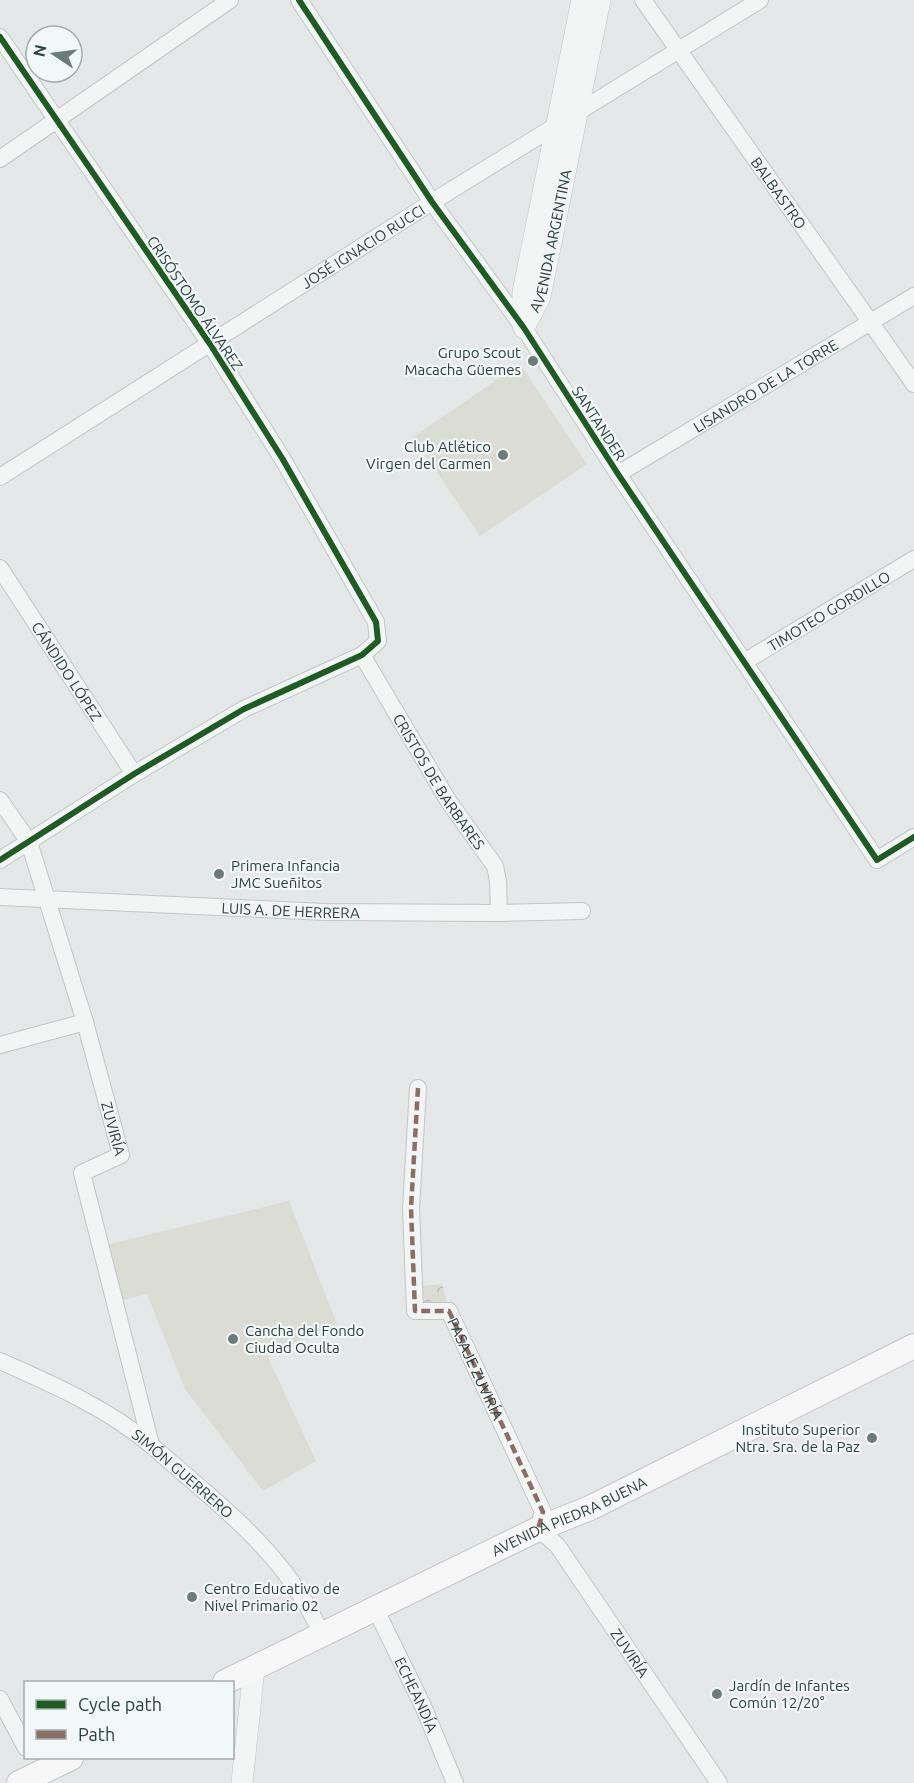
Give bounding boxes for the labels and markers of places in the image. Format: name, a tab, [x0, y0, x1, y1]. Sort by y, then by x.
place label: Grupo Scout Macacha Güemes	[404, 344, 521, 378]
marker: Grupo Scout Macacha Güemes	[526, 354, 540, 368]
place label: Club Atlético Virgen del Carmen	[366, 438, 491, 472]
marker: Club Atlético Virgen del Carmen	[496, 448, 510, 462]
place label: Primera Infancia JMC Sueñitos	[231, 857, 340, 891]
marker: Primera Infancia JMC Sueñitos	[212, 867, 226, 881]
place label: Cancha del Fondo Ciudad Oculta	[245, 1322, 364, 1356]
marker: Cancha del Fondo Ciudad Oculta	[226, 1332, 240, 1346]
place label: Instituto Superior Ntra. Sra. de la Paz	[735, 1421, 860, 1455]
marker: Instituto Superior Ntra. Sra. de la Paz	[865, 1431, 879, 1445]
place label: Centro Educativo de Nivel Primario 02	[204, 1580, 340, 1614]
marker: Centro Educativo de Nivel Primario 02	[185, 1590, 199, 1604]
place label: Jardín de Infantes Común 12/20°	[729, 1677, 850, 1711]
marker: Jardín de Infantes Común 12/20°	[710, 1687, 724, 1701]

